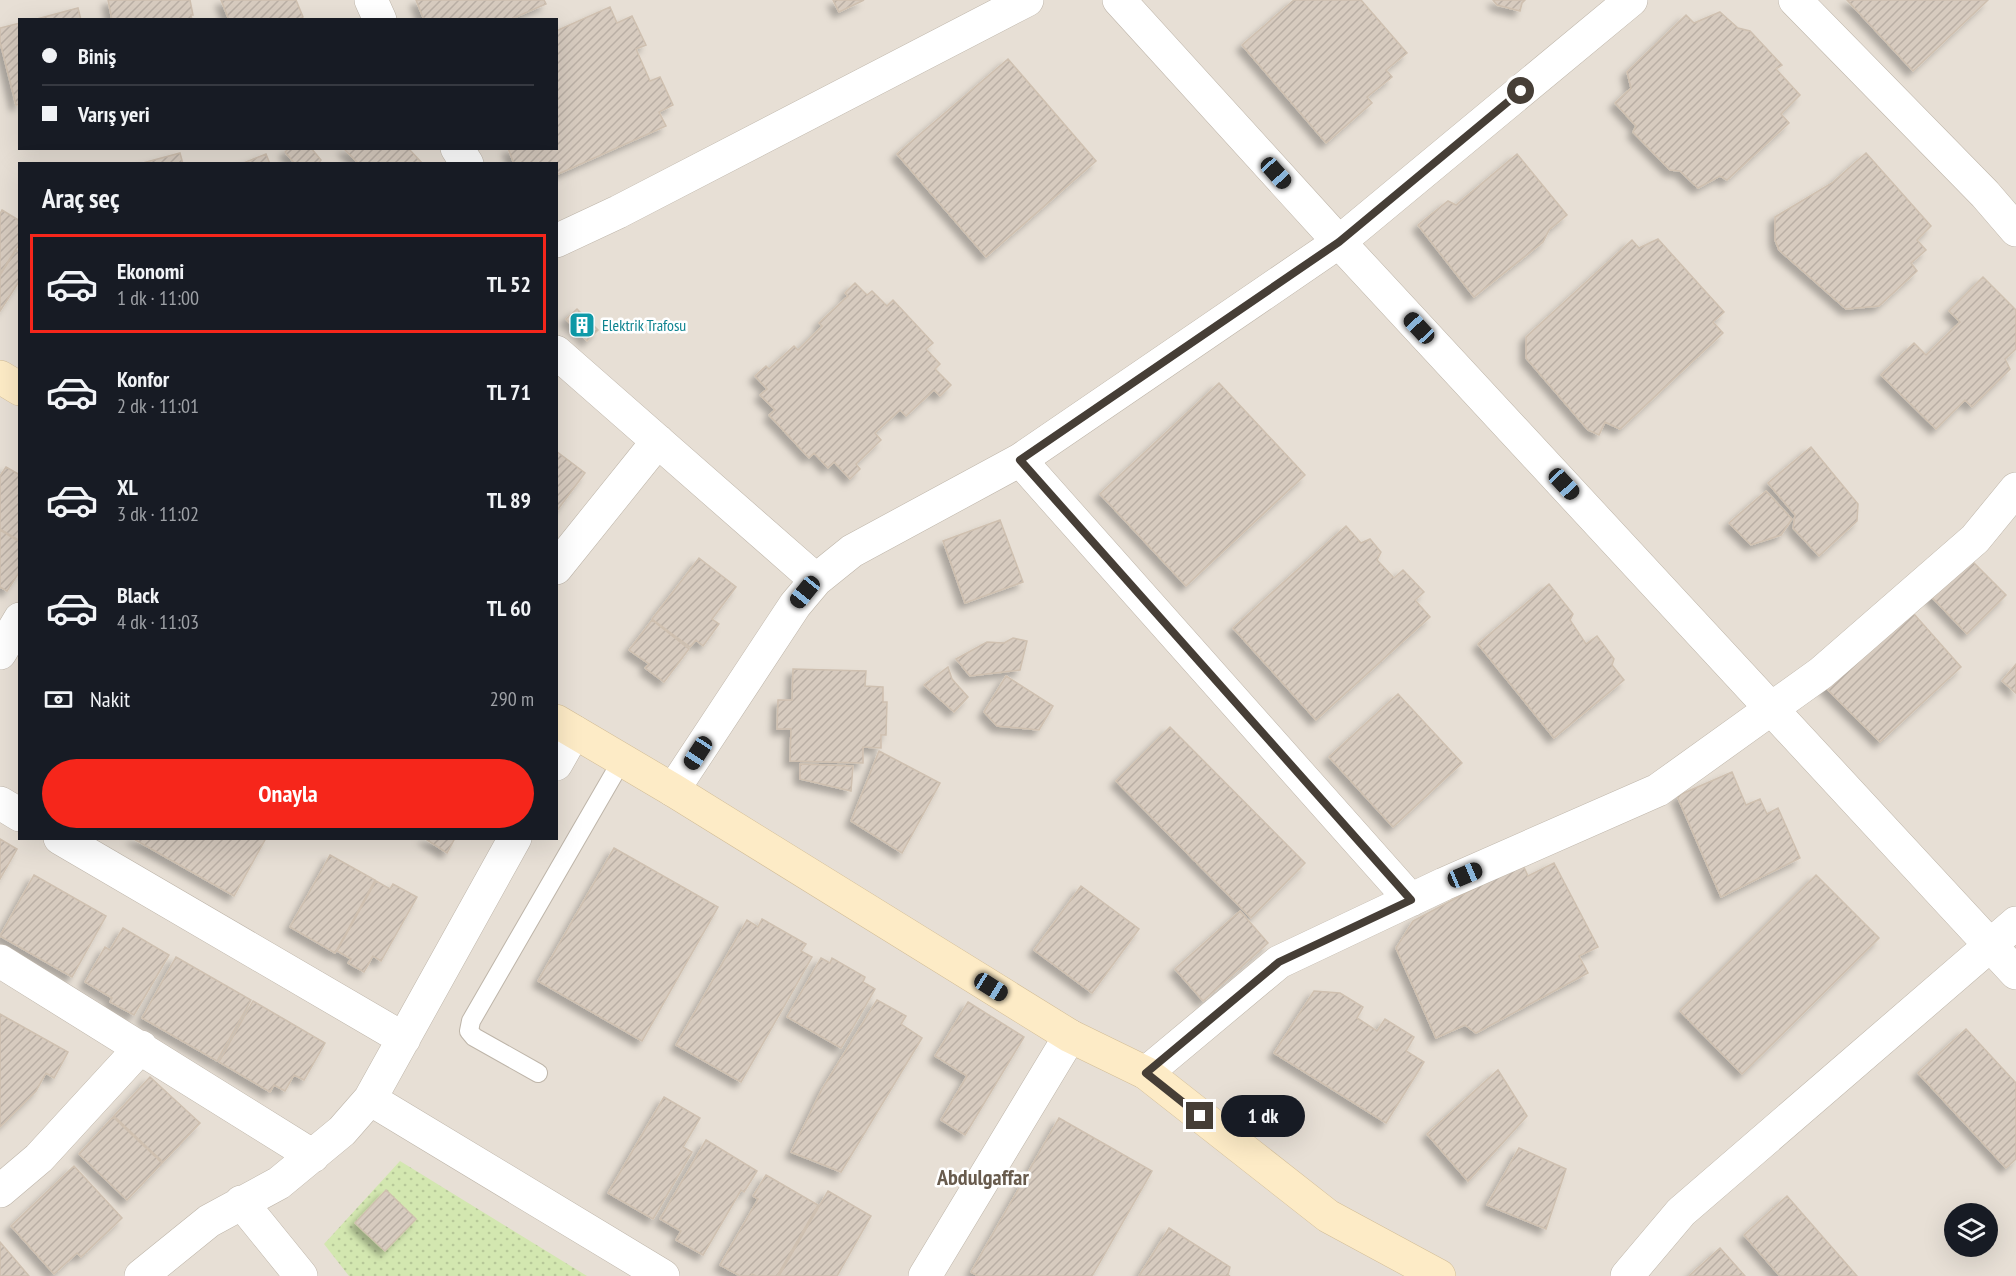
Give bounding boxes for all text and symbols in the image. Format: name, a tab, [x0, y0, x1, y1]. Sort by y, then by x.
text: Biniş	[78, 42, 116, 70]
route start	[1507, 77, 1534, 104]
text: Varış yeri	[78, 100, 150, 128]
car	[1257, 154, 1295, 192]
text: Araç seç	[42, 181, 120, 215]
icon: car	[45, 257, 99, 311]
text: Ekonomi	[117, 257, 184, 285]
text: TL 52	[487, 270, 531, 298]
text: 1 dk · 11:00	[117, 285, 199, 311]
car	[1400, 309, 1438, 347]
building icon: Elektrik Trafosu	[567, 310, 597, 340]
place label: Elektrik Trafosu	[602, 315, 686, 335]
icon: car	[45, 365, 99, 419]
text: Konfor	[117, 365, 169, 393]
text: TL 71	[487, 378, 531, 406]
text: 2 dk · 11:01	[117, 393, 199, 419]
car	[1545, 465, 1583, 503]
icon: car	[45, 473, 99, 527]
text: XL	[117, 473, 138, 501]
text: TL 89	[487, 486, 531, 514]
text: 3 dk · 11:02	[117, 501, 199, 527]
car	[787, 572, 823, 612]
icon: car	[45, 581, 99, 635]
text: Black	[117, 581, 159, 609]
text: TL 60	[487, 594, 531, 622]
text: 4 dk · 11:03	[117, 609, 199, 635]
icon: cash	[42, 683, 75, 716]
text: Nakit	[90, 685, 130, 713]
text: 290 m	[490, 686, 534, 712]
car	[681, 733, 715, 773]
button: Onayla	[42, 759, 534, 828]
car	[1445, 860, 1485, 890]
car	[971, 970, 1011, 1004]
callout: 1 dk	[1221, 1095, 1305, 1137]
route end	[1186, 1102, 1213, 1129]
text: 1 dk	[1248, 1103, 1278, 1129]
district label: Abdulgaffar	[936, 1163, 1029, 1191]
map controls	[1944, 1203, 1998, 1257]
button: layers	[1944, 1203, 1998, 1257]

